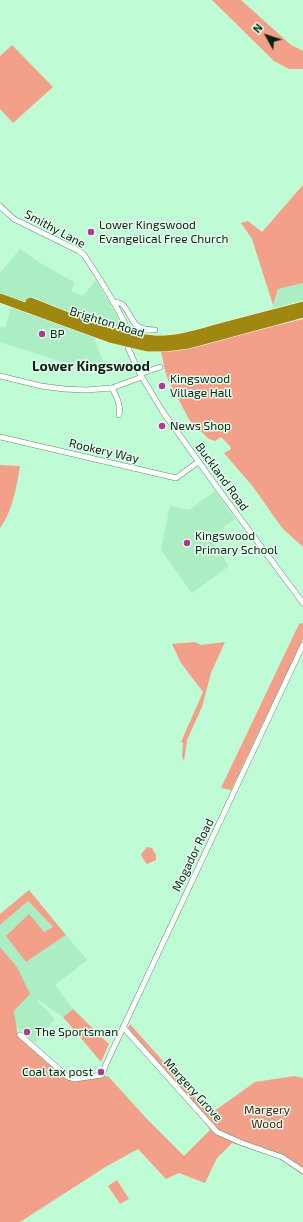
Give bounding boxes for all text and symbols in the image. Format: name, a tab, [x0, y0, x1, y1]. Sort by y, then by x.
north arrow	[247, 16, 287, 56]
text: N	[250, 21, 265, 35]
street label: Smithy Lane	[22, 207, 88, 251]
place label: Lower Kingswood Evangelical Free Church	[99, 218, 229, 246]
marker: Lower Kingswood Evangelical Free Church	[86, 227, 96, 237]
street label: Brighton Road	[68, 304, 146, 340]
place label: BP	[50, 327, 65, 341]
marker: BP	[37, 329, 47, 339]
district label: Lower Kingswood	[32, 358, 150, 374]
place label: Kingswood Village Hall	[170, 372, 231, 400]
marker: Kingswood Village Hall	[157, 381, 167, 391]
place label: News Shop	[170, 419, 231, 433]
marker: News Shop	[157, 421, 167, 431]
street label: Rookery Way	[68, 436, 140, 466]
street label: Buckland Road	[192, 440, 252, 514]
place label: Kingswood Primary School	[195, 529, 278, 557]
marker: Kingswood Primary School	[182, 538, 192, 548]
street label: Mogador Road	[169, 816, 217, 894]
place label: The Sportsman	[35, 1025, 118, 1039]
marker: The Sportsman	[22, 1027, 32, 1037]
street label: Margery Grove	[161, 1055, 225, 1125]
place label: Coal tax post	[22, 1065, 93, 1079]
marker: Coal tax post	[96, 1067, 106, 1077]
park label: Margery Wood	[244, 1103, 290, 1131]

